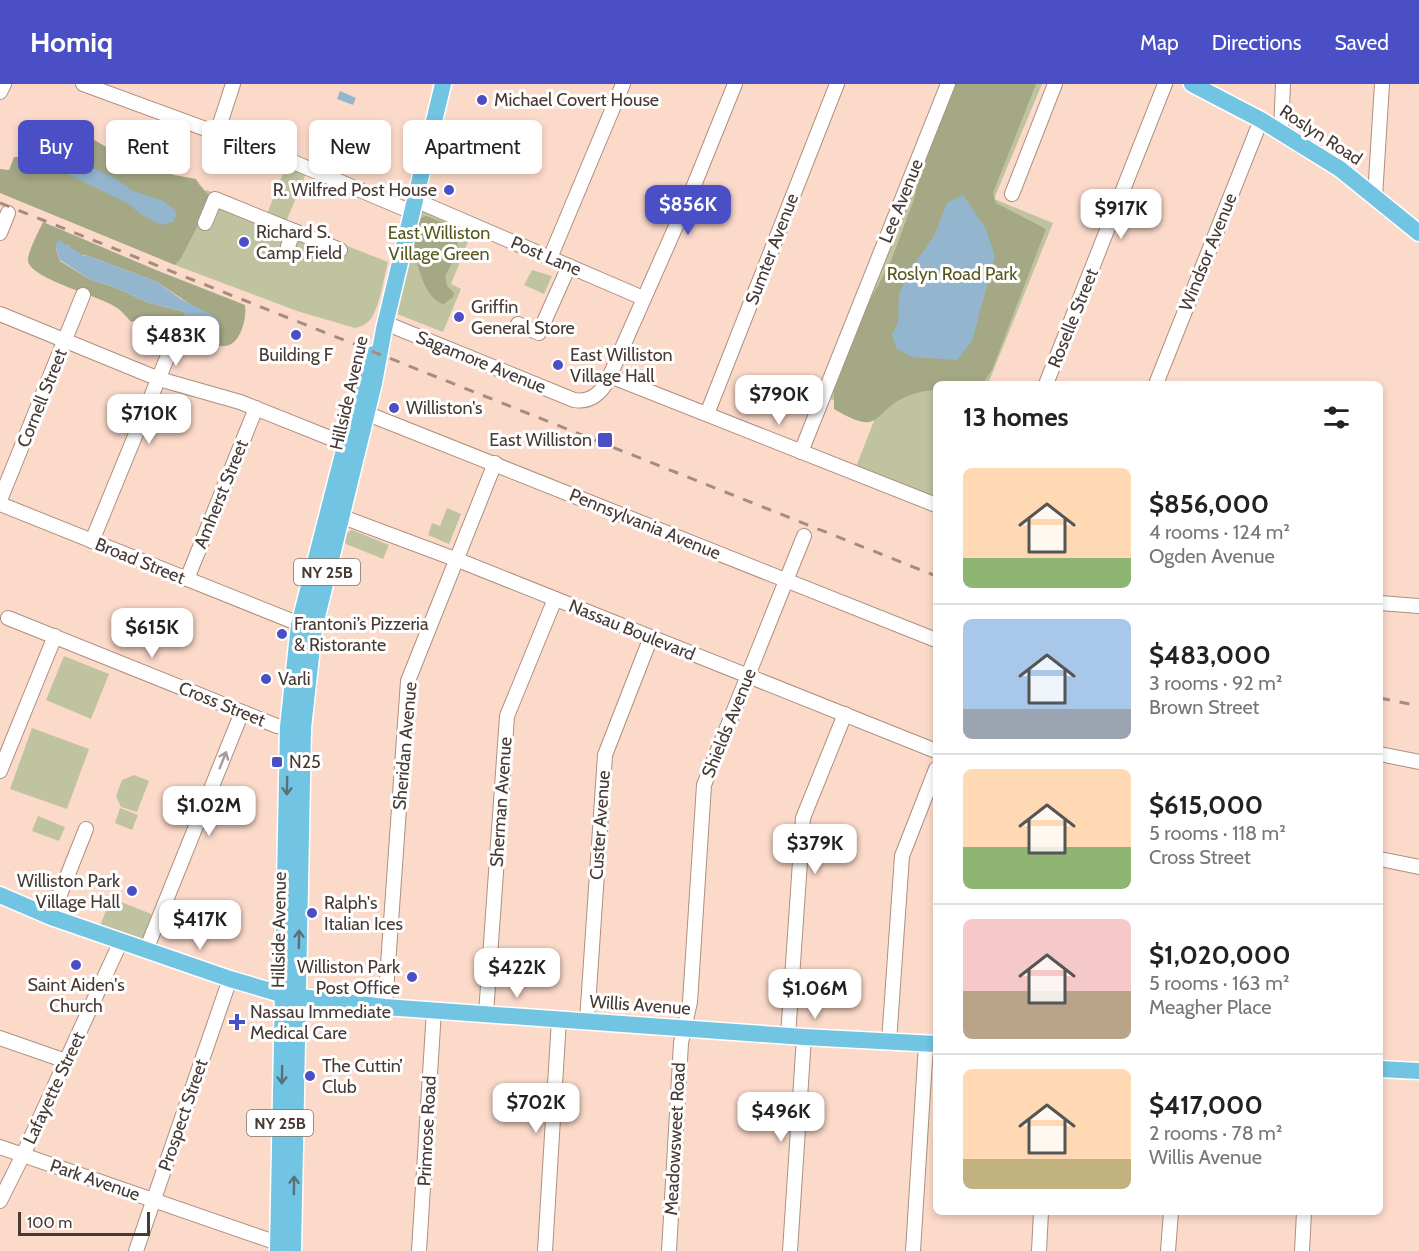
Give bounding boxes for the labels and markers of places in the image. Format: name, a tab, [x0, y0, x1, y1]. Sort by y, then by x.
place label: Michael Covert House	[494, 89, 659, 111]
marker: Michael Covert House	[475, 93, 489, 107]
place label: R. Wilfred Post House	[273, 179, 437, 201]
marker: R. Wilfred Post House	[442, 183, 456, 197]
pin: $856K	[646, 185, 730, 236]
pin: $917K	[1079, 189, 1163, 240]
place label: Richard S. Camp Field	[256, 221, 342, 264]
marker: Richard S. Camp Field	[237, 235, 251, 249]
place label: Griffin General Store	[471, 296, 575, 339]
marker: Griffin General Store	[452, 310, 466, 324]
pin: $483K	[134, 316, 218, 367]
marker: Building F	[289, 328, 303, 342]
place label: Building F	[259, 344, 334, 366]
place label: East Williston Village Hall	[570, 344, 673, 387]
marker: East Williston Village Hall	[551, 358, 565, 372]
pin: $790K	[737, 375, 821, 426]
pin: $710K	[107, 394, 191, 445]
place label: Williston's	[406, 397, 482, 419]
marker: Williston's	[387, 401, 401, 415]
place label: East Williston	[489, 429, 592, 451]
marker: East Williston	[596, 431, 614, 449]
pin: $615K	[110, 608, 194, 659]
place label: Frantoni’s Pizzeria & Ristorante	[294, 613, 429, 656]
marker: Frantoni’s Pizzeria & Ristorante	[275, 627, 289, 641]
place label: Varli	[278, 668, 311, 690]
marker: Varli	[259, 672, 273, 686]
place label: N25	[289, 751, 321, 773]
marker: N25	[270, 755, 284, 769]
pin: $1.02M	[160, 786, 258, 837]
pin: $379K	[773, 824, 857, 875]
place label: Williston Park Village Hall	[17, 870, 121, 913]
marker: Williston Park Village Hall	[125, 884, 139, 898]
place label: Ralph's Italian Ices	[324, 892, 403, 935]
pin: $417K	[158, 900, 242, 951]
marker: Ralph's Italian Ices	[305, 906, 319, 920]
pin: $422K	[475, 948, 559, 999]
place label: Williston Park Post Office	[297, 956, 401, 999]
marker: Saint Aiden's Church	[69, 958, 83, 972]
pin: $1.06M	[766, 969, 864, 1020]
marker: Williston Park Post Office	[405, 970, 419, 984]
place label: Saint Aiden's Church	[27, 974, 125, 1017]
place label: Nassau Immediate Medical Care	[250, 1001, 391, 1044]
marker: Nassau Immediate Medical Care	[228, 1013, 246, 1031]
place label: The Cuttin’ Club	[322, 1055, 403, 1098]
marker: The Cuttin’ Club	[303, 1069, 317, 1083]
pin: $702K	[494, 1083, 578, 1134]
pin: $496K	[739, 1092, 823, 1143]

